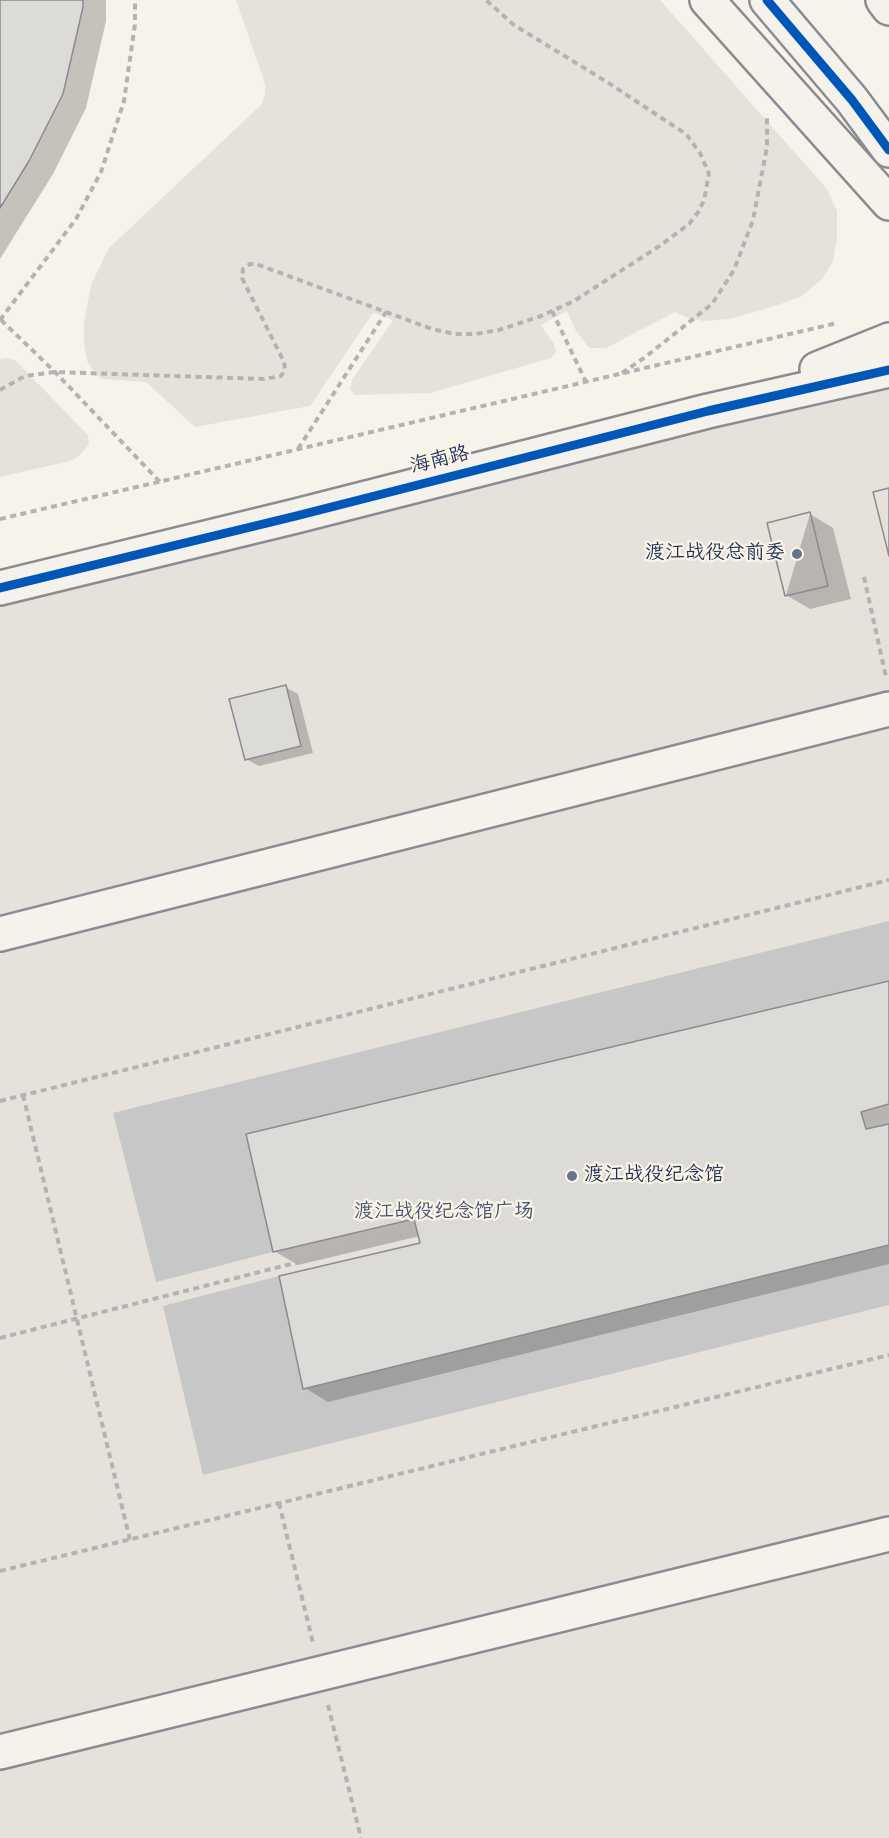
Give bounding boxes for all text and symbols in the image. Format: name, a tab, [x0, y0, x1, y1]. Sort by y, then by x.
street label: 海南路	[408, 442, 472, 480]
place label: 渡江战役总前委	[645, 542, 785, 566]
marker: 渡江战役总前委	[790, 547, 804, 561]
place label: 渡江战役纪念馆	[584, 1164, 724, 1188]
marker: 渡江战役纪念馆	[565, 1169, 579, 1183]
park label: 渡江战役纪念馆广场	[354, 1201, 534, 1225]

